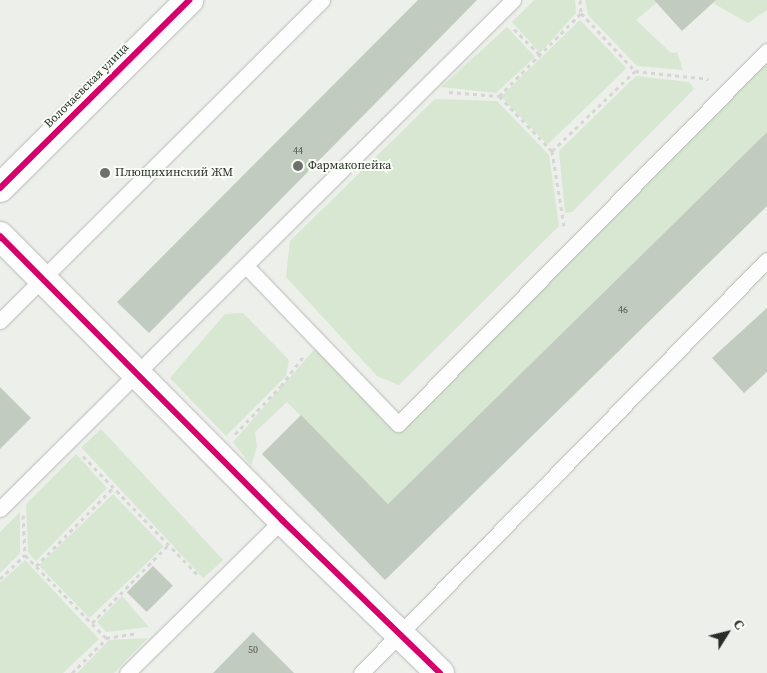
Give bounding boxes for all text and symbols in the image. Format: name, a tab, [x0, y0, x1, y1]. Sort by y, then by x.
street label: Волочаевская улица	[42, 41, 132, 131]
house number: 44	[293, 145, 303, 157]
place label: Фармакопейка	[308, 159, 391, 173]
marker: Фармакопейка	[292, 160, 304, 172]
place label: Плющихинский ЖМ	[115, 166, 233, 180]
marker: Плющихинский ЖМ	[99, 167, 111, 179]
house number: 46	[618, 304, 628, 316]
north arrow	[702, 608, 752, 658]
text: С	[728, 615, 750, 634]
house number: 50	[248, 644, 258, 656]

